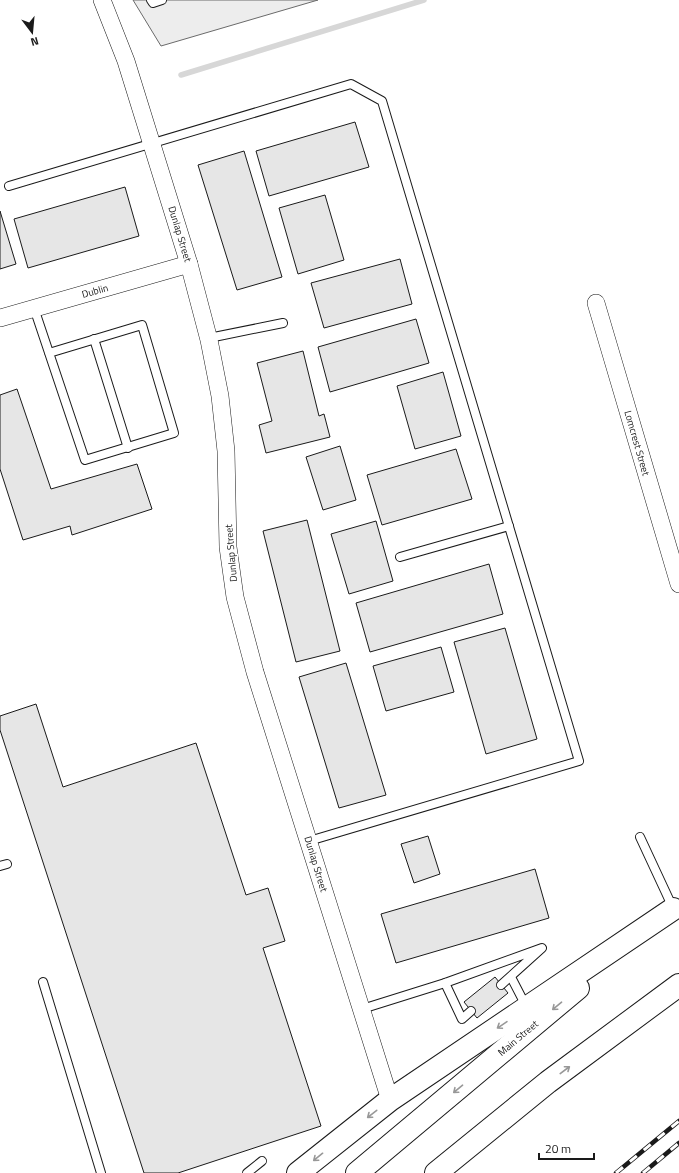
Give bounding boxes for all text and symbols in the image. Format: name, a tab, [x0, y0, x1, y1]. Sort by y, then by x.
north arrow	[12, 12, 52, 52]
text: N	[29, 33, 41, 50]
street label: Dunlap Street	[164, 204, 196, 264]
street label: Dublin	[80, 280, 110, 302]
street label: Lomcrest Street	[621, 409, 654, 478]
street label: Dunlap Street	[221, 523, 241, 582]
street label: Dunlap Street	[300, 834, 332, 894]
one-way arrow	[552, 1001, 563, 1010]
street label: Main Street	[494, 1016, 542, 1059]
one-way arrow	[497, 1021, 508, 1029]
one-way arrow	[559, 1065, 570, 1074]
one-way arrow	[452, 1085, 463, 1094]
one-way arrow	[366, 1110, 377, 1119]
scale bar	[539, 1135, 594, 1161]
text: 20 m	[545, 1139, 571, 1158]
one-way arrow	[312, 1153, 323, 1162]

